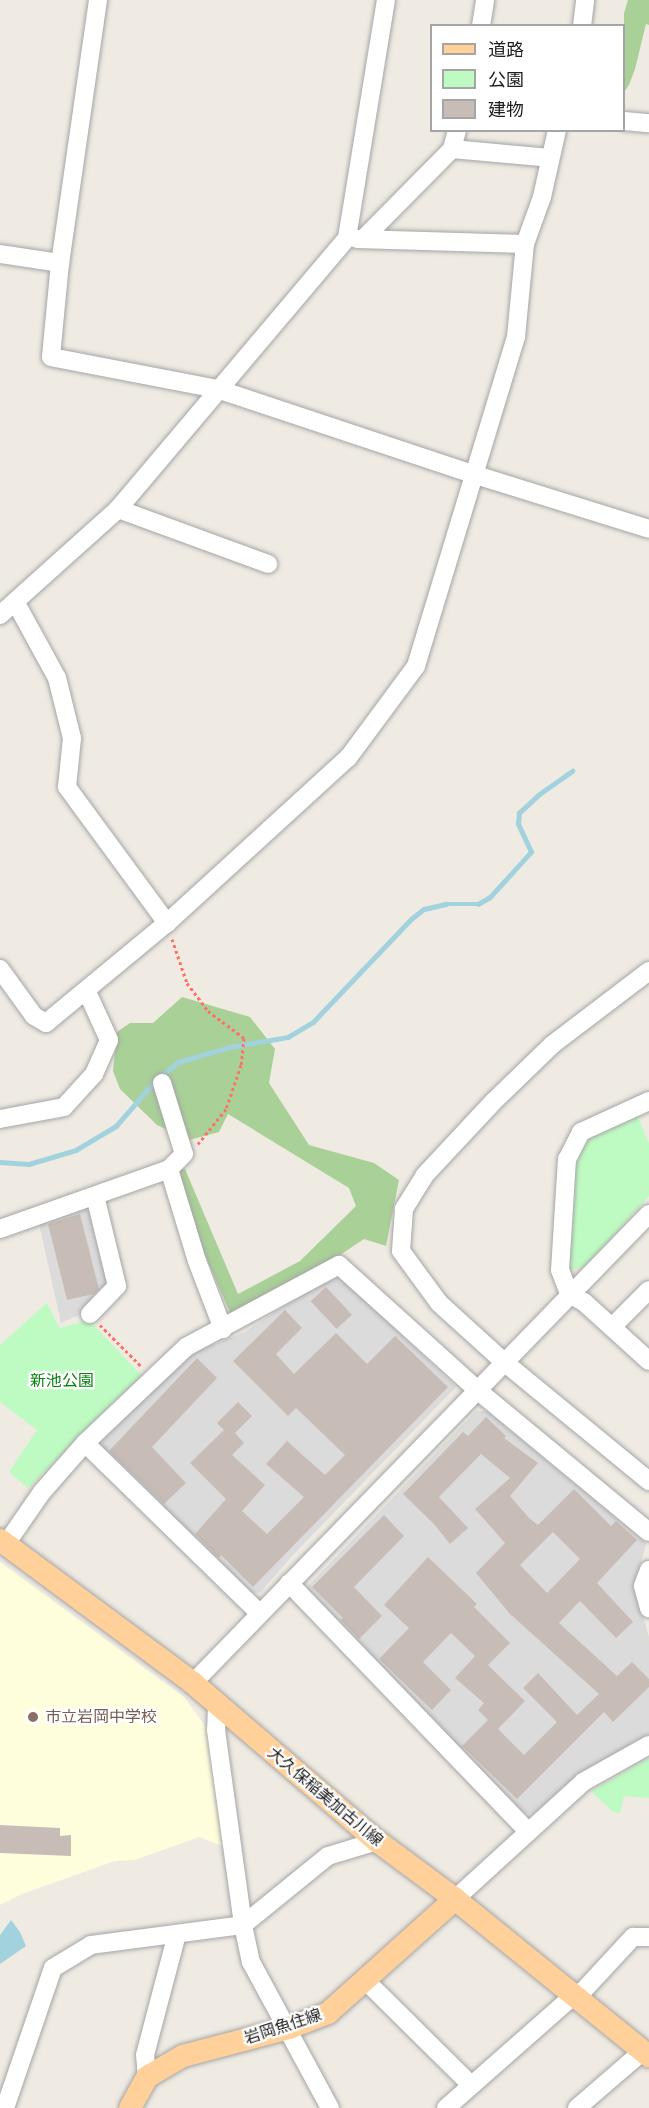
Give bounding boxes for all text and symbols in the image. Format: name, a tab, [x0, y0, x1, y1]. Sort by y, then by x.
legend	[430, 24, 625, 132]
text: 道路	[488, 38, 524, 63]
text: 公園	[488, 68, 524, 93]
text: 建物	[488, 98, 524, 123]
park label: 新池公園	[30, 1371, 94, 1391]
place label: 市立岩岡中学校	[45, 1707, 157, 1727]
marker: 市立岩岡中学校	[26, 1710, 40, 1724]
street label: 大久保稲美加古川線	[264, 1743, 386, 1851]
street label: 岩岡魚住線	[242, 2006, 324, 2048]

